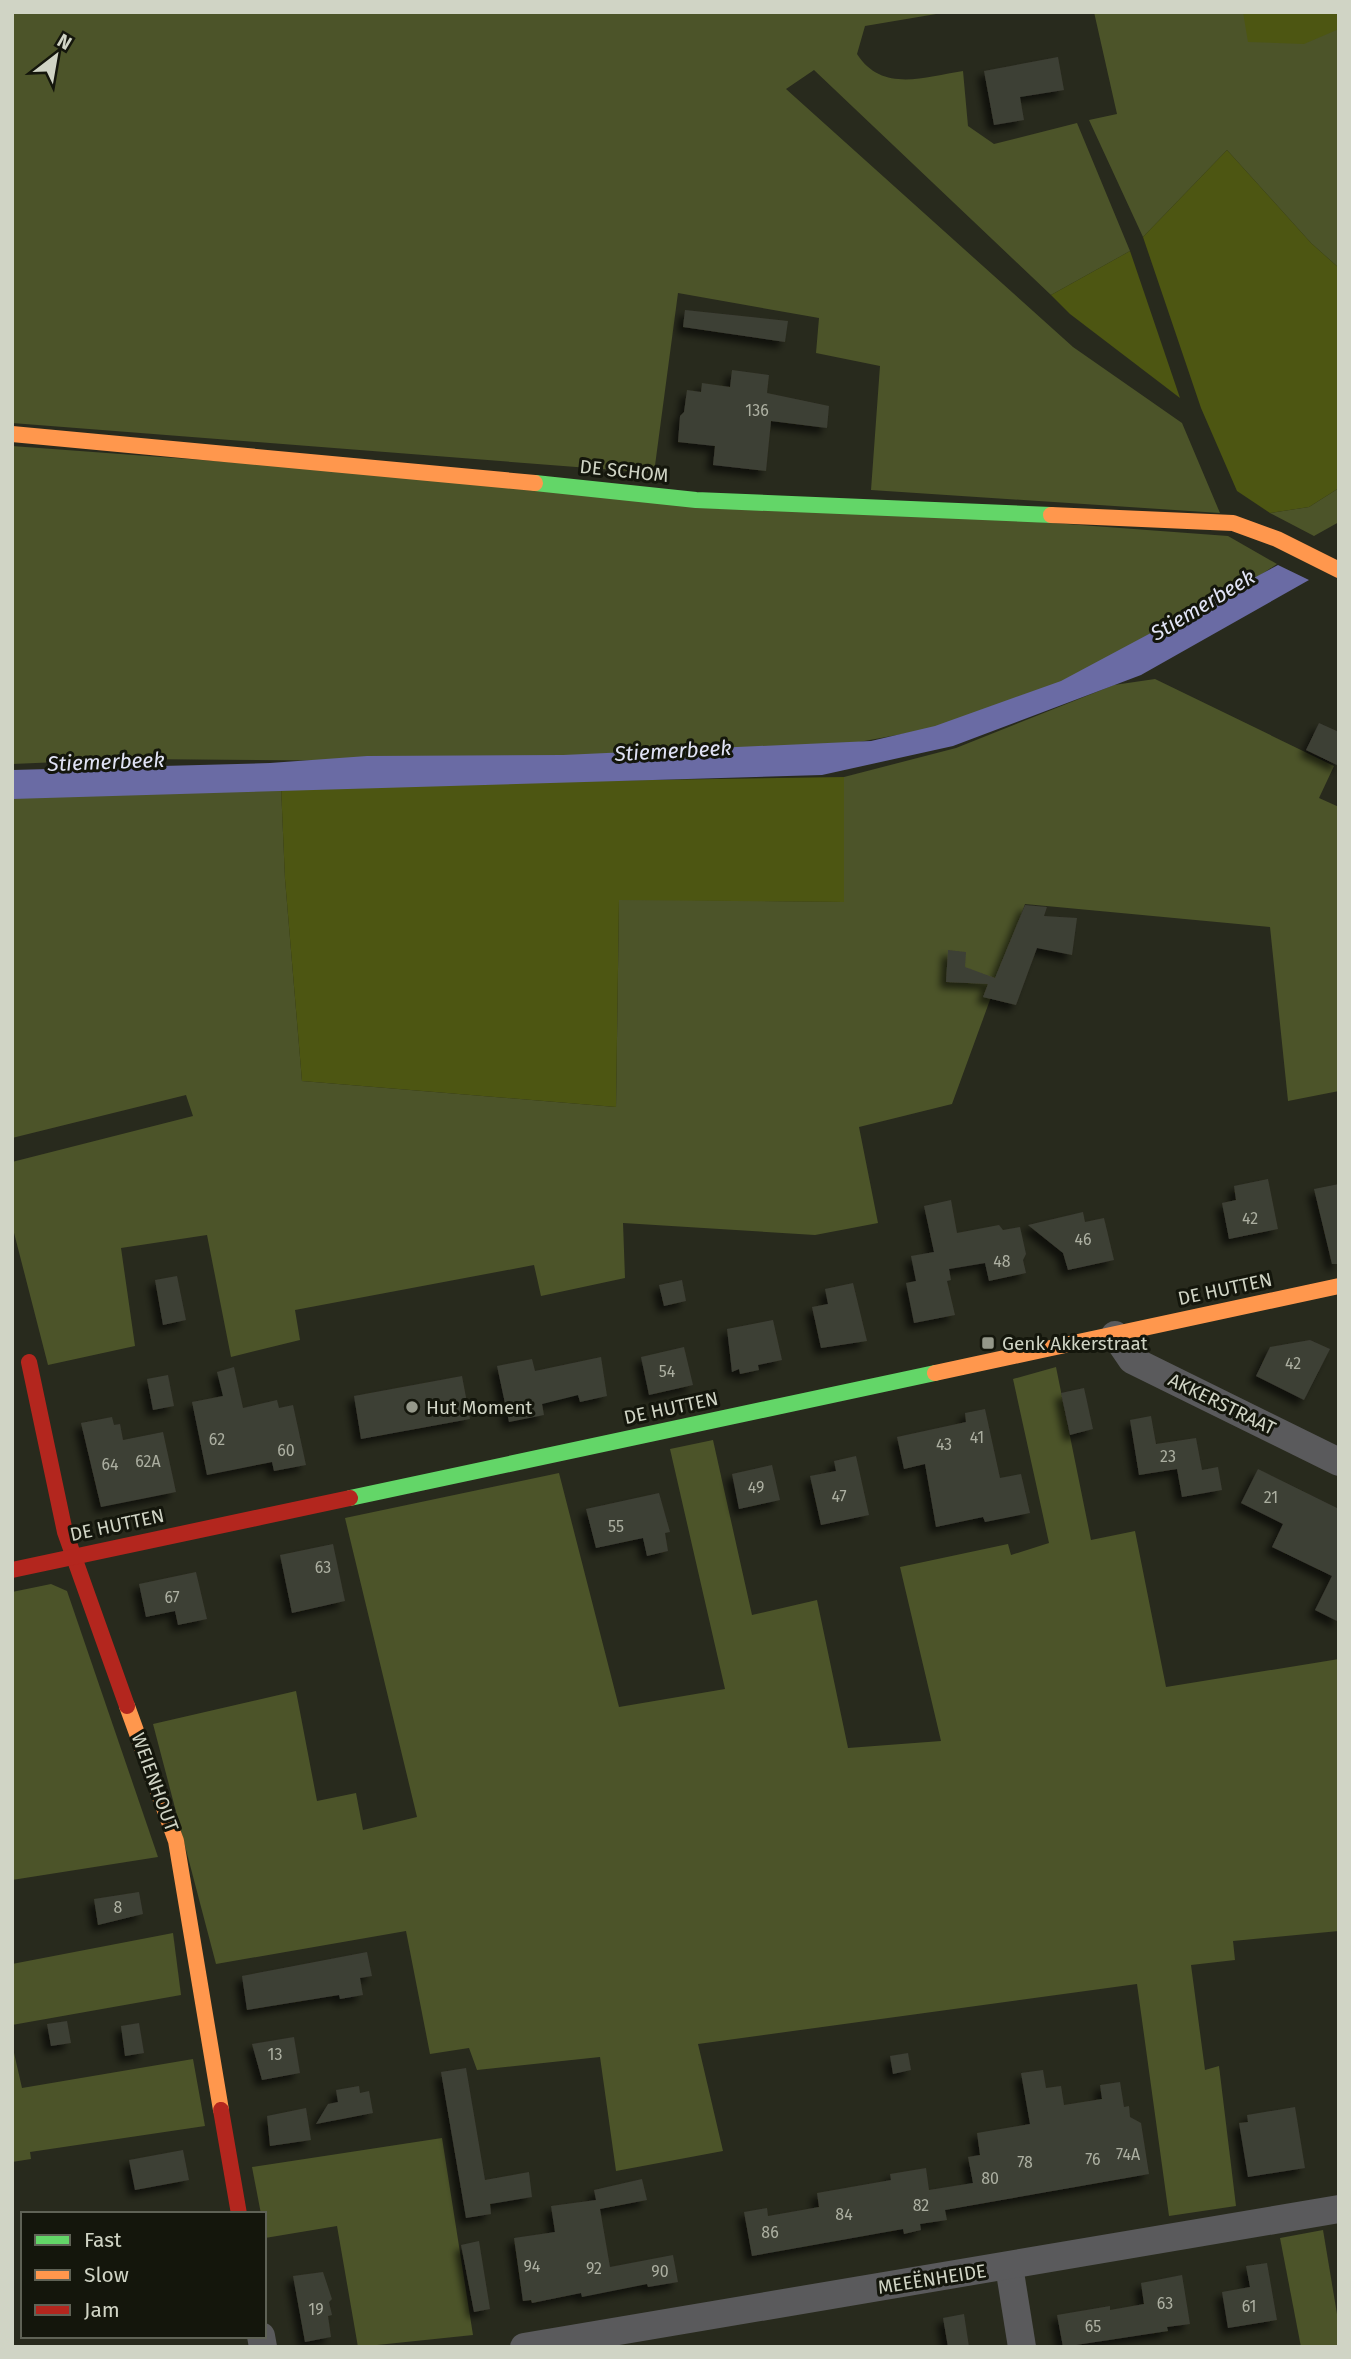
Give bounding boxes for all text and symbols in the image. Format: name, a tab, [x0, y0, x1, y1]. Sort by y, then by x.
north arrow	[21, 21, 91, 91]
text: N	[53, 29, 76, 55]
house number: 136	[745, 401, 769, 420]
street label: DE SCHOM	[578, 455, 670, 487]
water label: Stiemerbeek	[1145, 564, 1260, 647]
water label: Stiemerbeek	[613, 735, 732, 767]
water label: Stiemerbeek	[46, 747, 165, 777]
house number: 42	[1242, 1209, 1258, 1228]
house number: 46	[1074, 1230, 1092, 1249]
house number: 48	[993, 1252, 1011, 1271]
street label: DE HUTTEN	[1176, 1268, 1274, 1310]
place label: Genk Akkerstraat	[1002, 1332, 1148, 1355]
marker: Genk Akkerstraat	[980, 1335, 996, 1351]
house number: 42	[1285, 1354, 1301, 1373]
house number: 54	[659, 1362, 676, 1381]
street label: AKKERSTRAAT	[1165, 1368, 1280, 1440]
street label: DE HUTTEN	[622, 1387, 720, 1429]
place label: Hut Moment	[426, 1396, 533, 1419]
marker: Hut Moment	[404, 1399, 420, 1415]
house number: 41	[970, 1428, 984, 1447]
house number: 62	[209, 1430, 225, 1449]
house number: 43	[936, 1435, 952, 1454]
house number: 60	[277, 1441, 295, 1460]
house number: 23	[1160, 1447, 1176, 1466]
house number: 62A	[135, 1452, 162, 1471]
house number: 64	[101, 1455, 119, 1474]
house number: 49	[748, 1478, 764, 1497]
house number: 47	[831, 1487, 847, 1506]
house number: 21	[1264, 1488, 1278, 1507]
street label: DE HUTTEN	[68, 1504, 166, 1546]
house number: 55	[608, 1517, 624, 1536]
house number: 63	[315, 1558, 331, 1577]
house number: 67	[164, 1588, 180, 1607]
street label: WEIENHOUT	[127, 1730, 183, 1835]
house number: 8	[114, 1898, 123, 1917]
house number: 13	[268, 2045, 282, 2064]
house number: 74A	[1116, 2145, 1141, 2164]
house number: 76	[1085, 2150, 1101, 2169]
house number: 78	[1017, 2153, 1033, 2172]
house number: 80	[981, 2169, 999, 2188]
house number: 82	[913, 2196, 929, 2215]
house number: 84	[835, 2205, 853, 2224]
legend	[21, 2212, 266, 2338]
house number: 86	[761, 2223, 779, 2242]
text: Fast	[84, 2227, 122, 2253]
house number: 94	[524, 2257, 541, 2276]
house number: 92	[586, 2259, 602, 2278]
street label: MEEËNHEIDE	[876, 2259, 988, 2299]
text: Slow	[84, 2262, 129, 2288]
house number: 90	[651, 2262, 669, 2281]
house number: 63	[1157, 2294, 1173, 2313]
text: Jam	[84, 2297, 120, 2323]
house number: 61	[1242, 2297, 1256, 2316]
house number: 19	[308, 2300, 324, 2319]
house number: 65	[1085, 2317, 1101, 2336]

